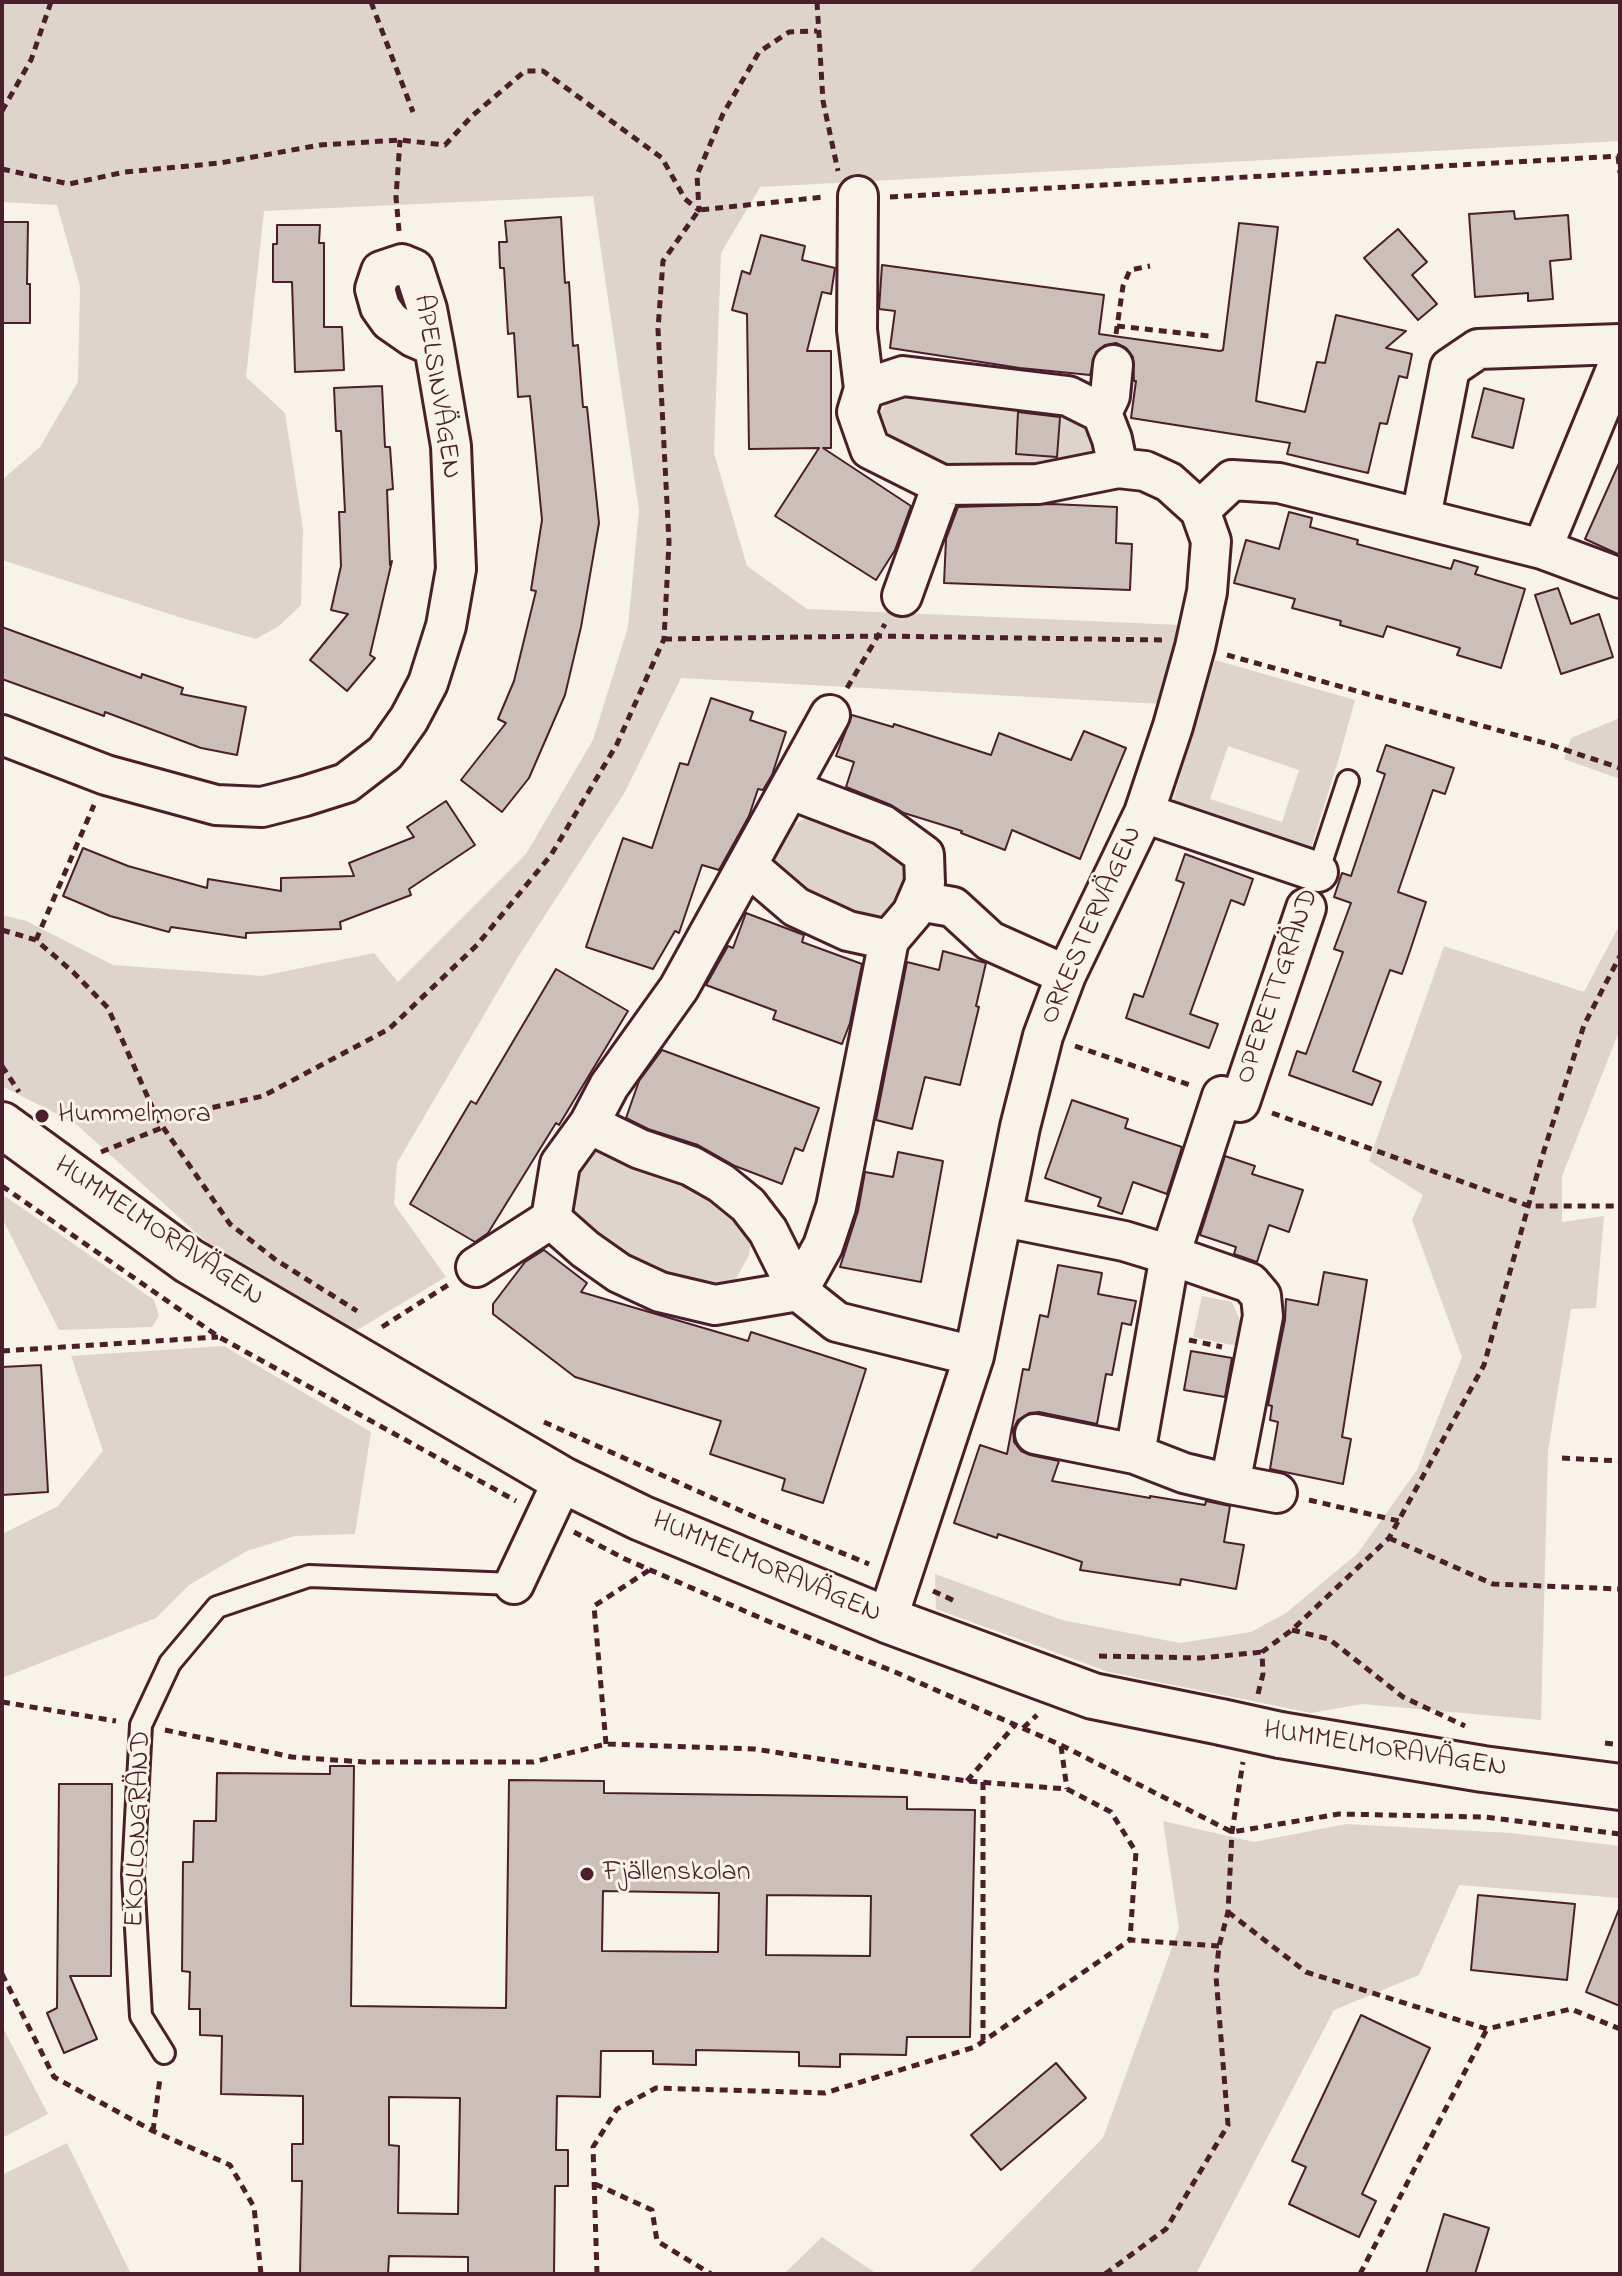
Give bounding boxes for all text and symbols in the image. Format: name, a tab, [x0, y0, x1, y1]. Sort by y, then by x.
street label: APELSINVÄGEN	[404, 292, 466, 482]
street label: ORKESTERVÄGEN	[1034, 822, 1152, 1030]
street label: OPERETTGRÄND	[1230, 885, 1328, 1089]
place label: Hummelmora	[58, 1099, 211, 1133]
marker: Hummelmora	[33, 1107, 51, 1125]
street label: HUMMELMORAVÄGEN	[47, 1150, 269, 1316]
street label: HUMMELMORAVÄGEN	[646, 1506, 886, 1632]
street label: HUMMELMORAVÄGEN	[1261, 1715, 1509, 1787]
street label: EKOLLONGRÄND	[120, 1730, 160, 1928]
place label: Fjällenskolan	[603, 1857, 751, 1891]
marker: Fjällenskolan	[578, 1865, 596, 1883]

